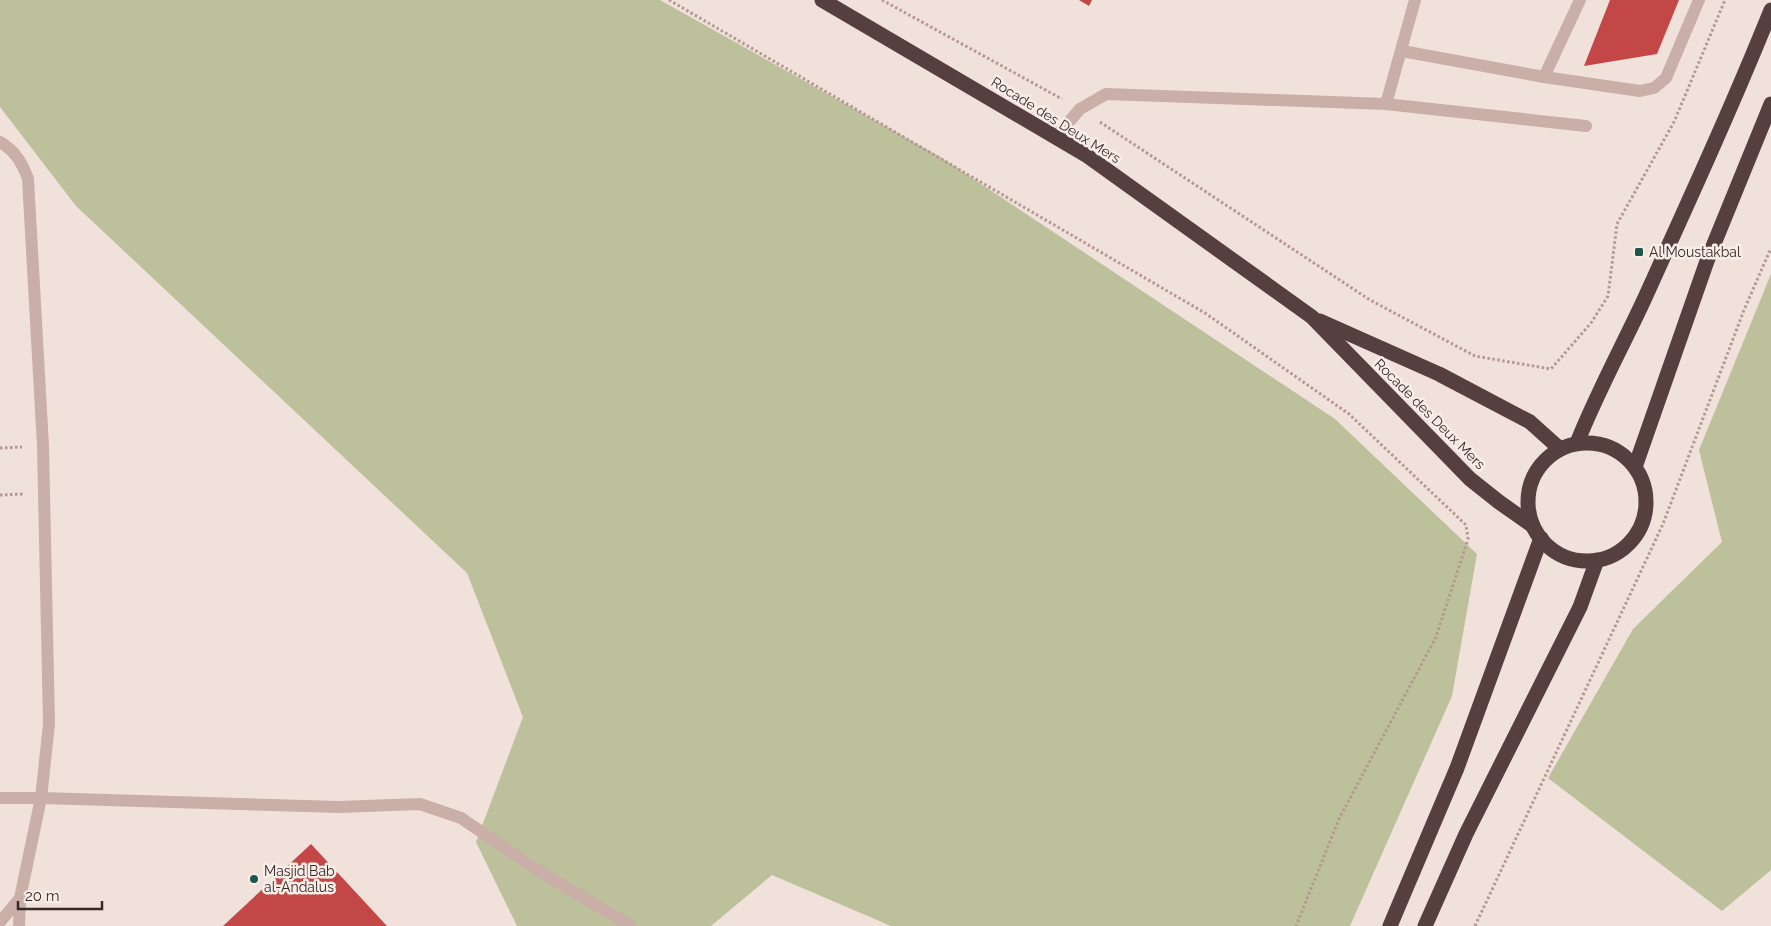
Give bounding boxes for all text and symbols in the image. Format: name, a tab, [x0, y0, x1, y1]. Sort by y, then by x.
street label: Rocade des Deux Mers	[988, 74, 1124, 167]
place label: Al Moustakbal	[1649, 244, 1741, 260]
marker: Al Moustakbal	[1633, 246, 1645, 258]
street label: Rocade des Deux Mers	[1371, 355, 1489, 473]
place label: Masjid Bab al-Andalus	[264, 863, 335, 895]
marker: Masjid Bab al-Andalus	[248, 873, 260, 885]
scale bar	[18, 878, 101, 910]
text: 20 m	[25, 887, 60, 905]

